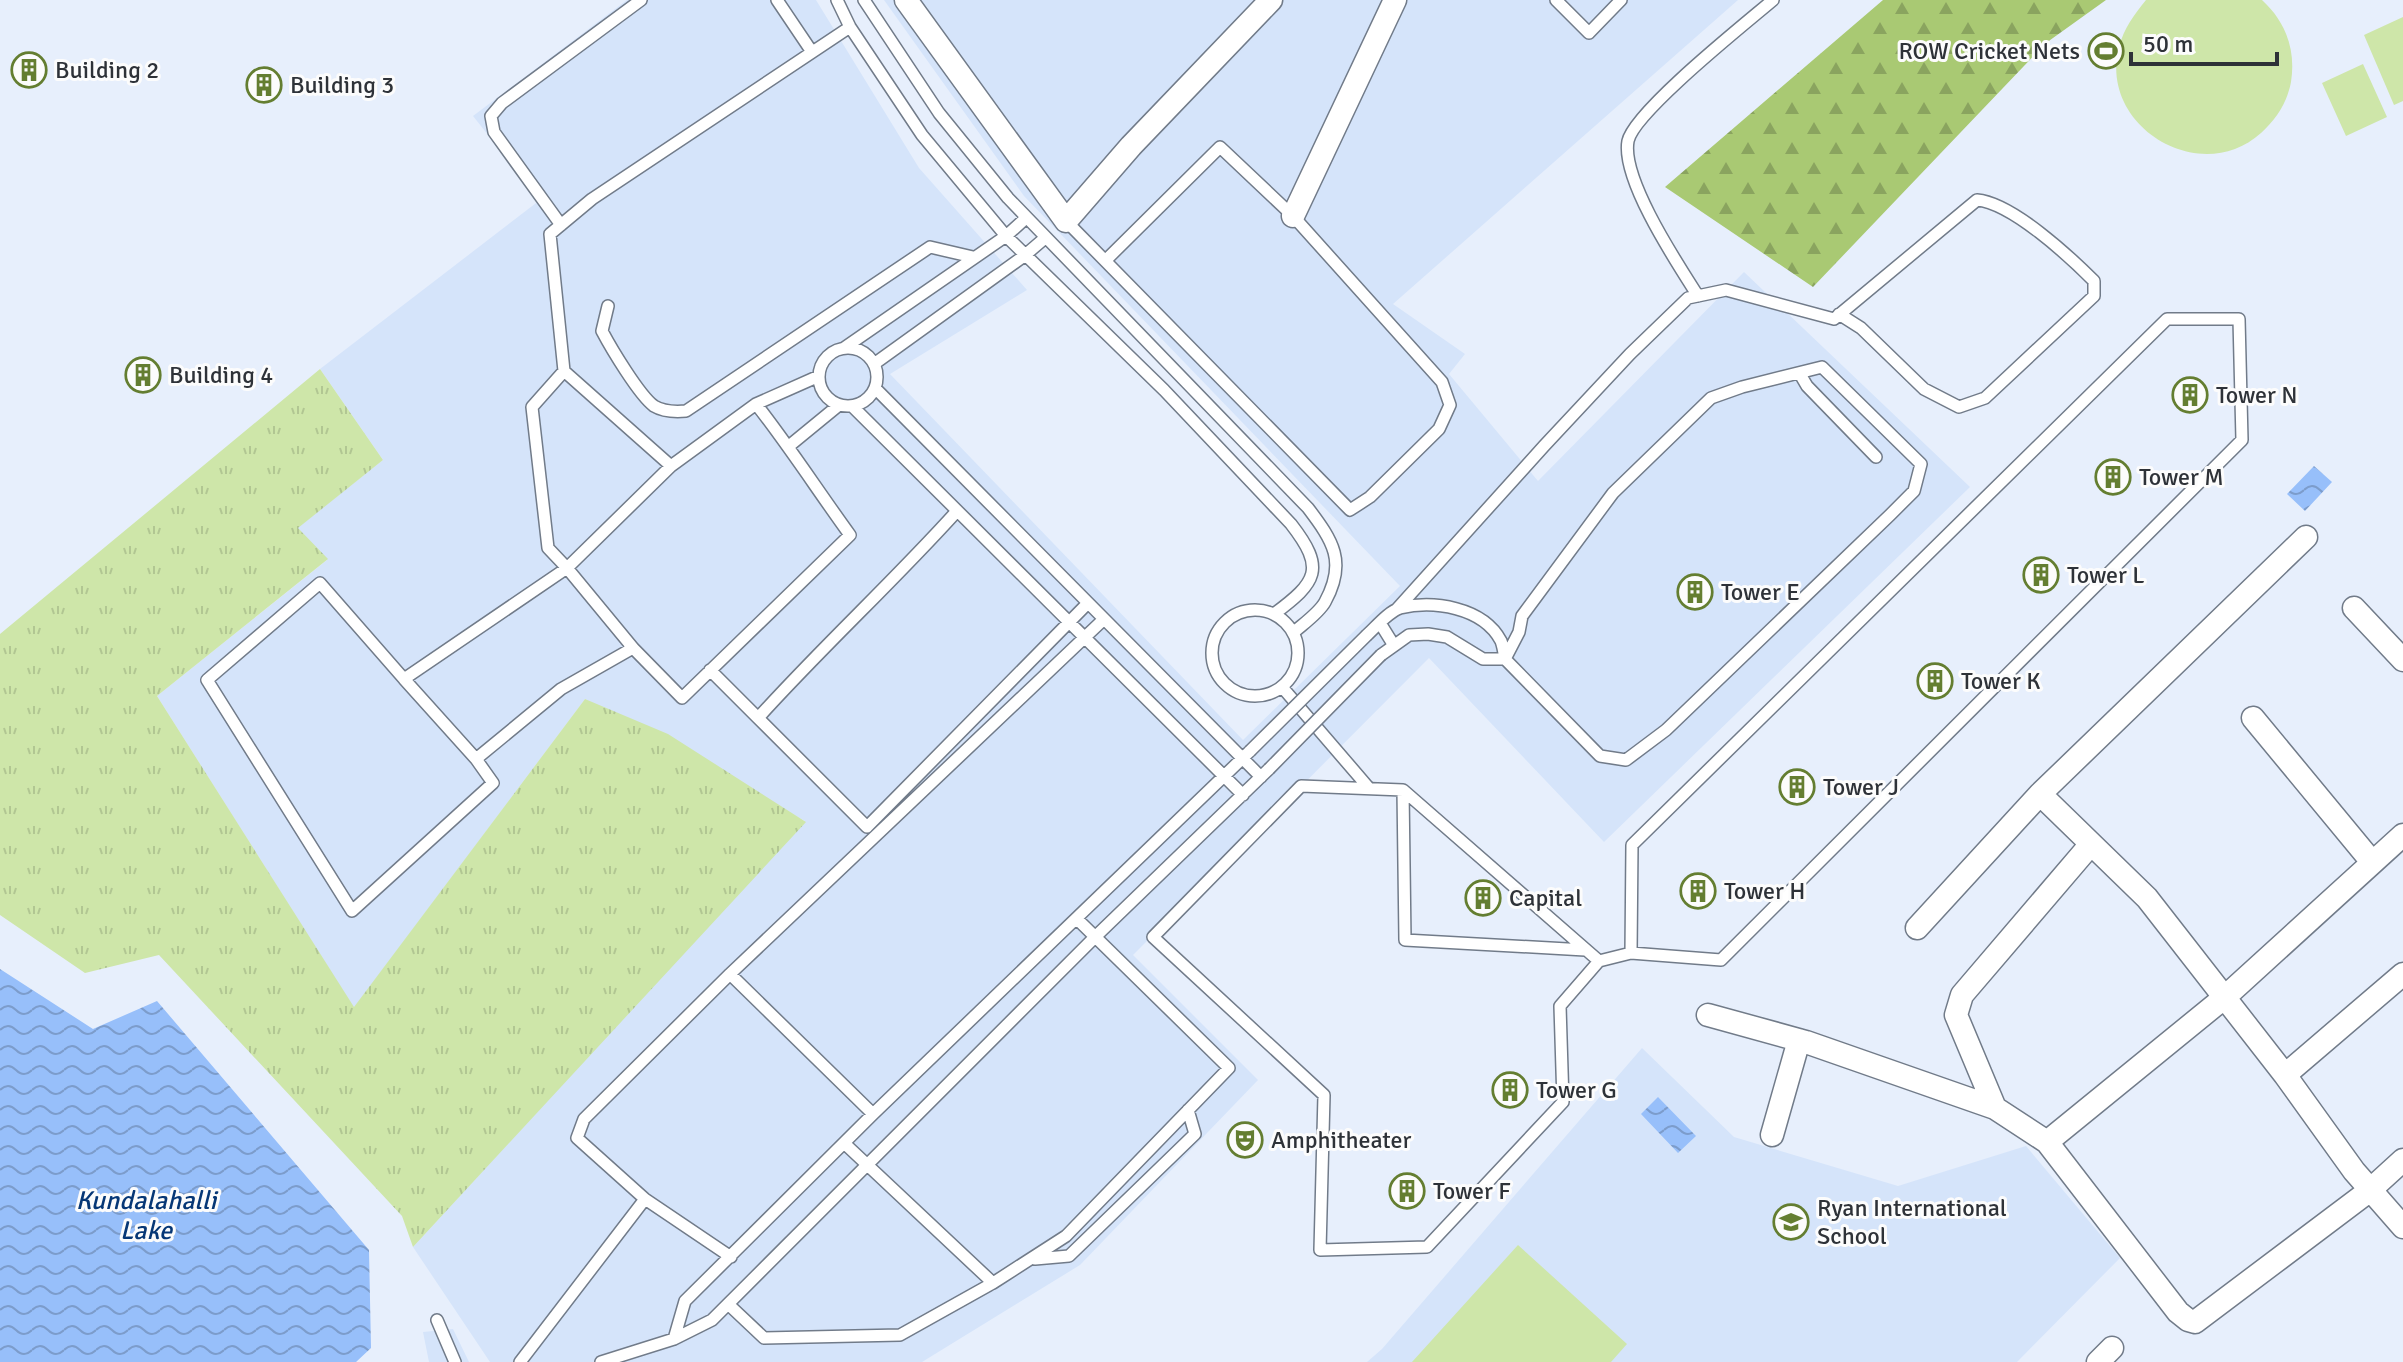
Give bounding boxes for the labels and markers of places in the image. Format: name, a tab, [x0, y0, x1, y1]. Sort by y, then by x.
sports icon: ROW Cricket Nets	[2087, 32, 2125, 70]
place label: ROW Cricket Nets	[1898, 36, 2080, 66]
building icon: Building 2	[10, 51, 48, 89]
place label: Building 2	[55, 55, 159, 85]
building icon: Building 3	[245, 66, 283, 104]
place label: Building 3	[290, 70, 394, 100]
building icon: Building 4	[124, 356, 162, 394]
place label: Building 4	[169, 360, 273, 390]
building icon: Tower N	[2171, 376, 2209, 414]
place label: Tower N	[2216, 380, 2298, 410]
building icon: Tower M	[2094, 458, 2132, 496]
place label: Tower M	[2139, 462, 2224, 492]
building icon: Tower L	[2022, 556, 2060, 594]
place label: Tower L	[2067, 560, 2145, 590]
building icon: Tower E	[1676, 573, 1714, 611]
place label: Tower E	[1721, 577, 1800, 607]
building icon: Tower K	[1916, 662, 1954, 700]
place label: Tower K	[1961, 666, 2041, 696]
building icon: Tower J	[1778, 768, 1816, 806]
place label: Tower J	[1823, 772, 1899, 802]
building icon: Tower H	[1679, 872, 1717, 910]
place label: Tower H	[1724, 876, 1805, 906]
building icon: Capital	[1464, 879, 1502, 917]
place label: Capital	[1509, 883, 1582, 913]
building icon: Tower G	[1491, 1071, 1529, 1109]
place label: Tower G	[1536, 1075, 1617, 1105]
theatre icon: Amphitheater	[1226, 1121, 1264, 1159]
place label: Amphitheater	[1271, 1125, 1412, 1155]
building icon: Tower F	[1388, 1172, 1426, 1210]
place label: Tower F	[1433, 1176, 1511, 1206]
place label: Ryan International School	[1817, 1193, 2007, 1251]
school or university icon: Ryan International School	[1772, 1203, 1810, 1241]

